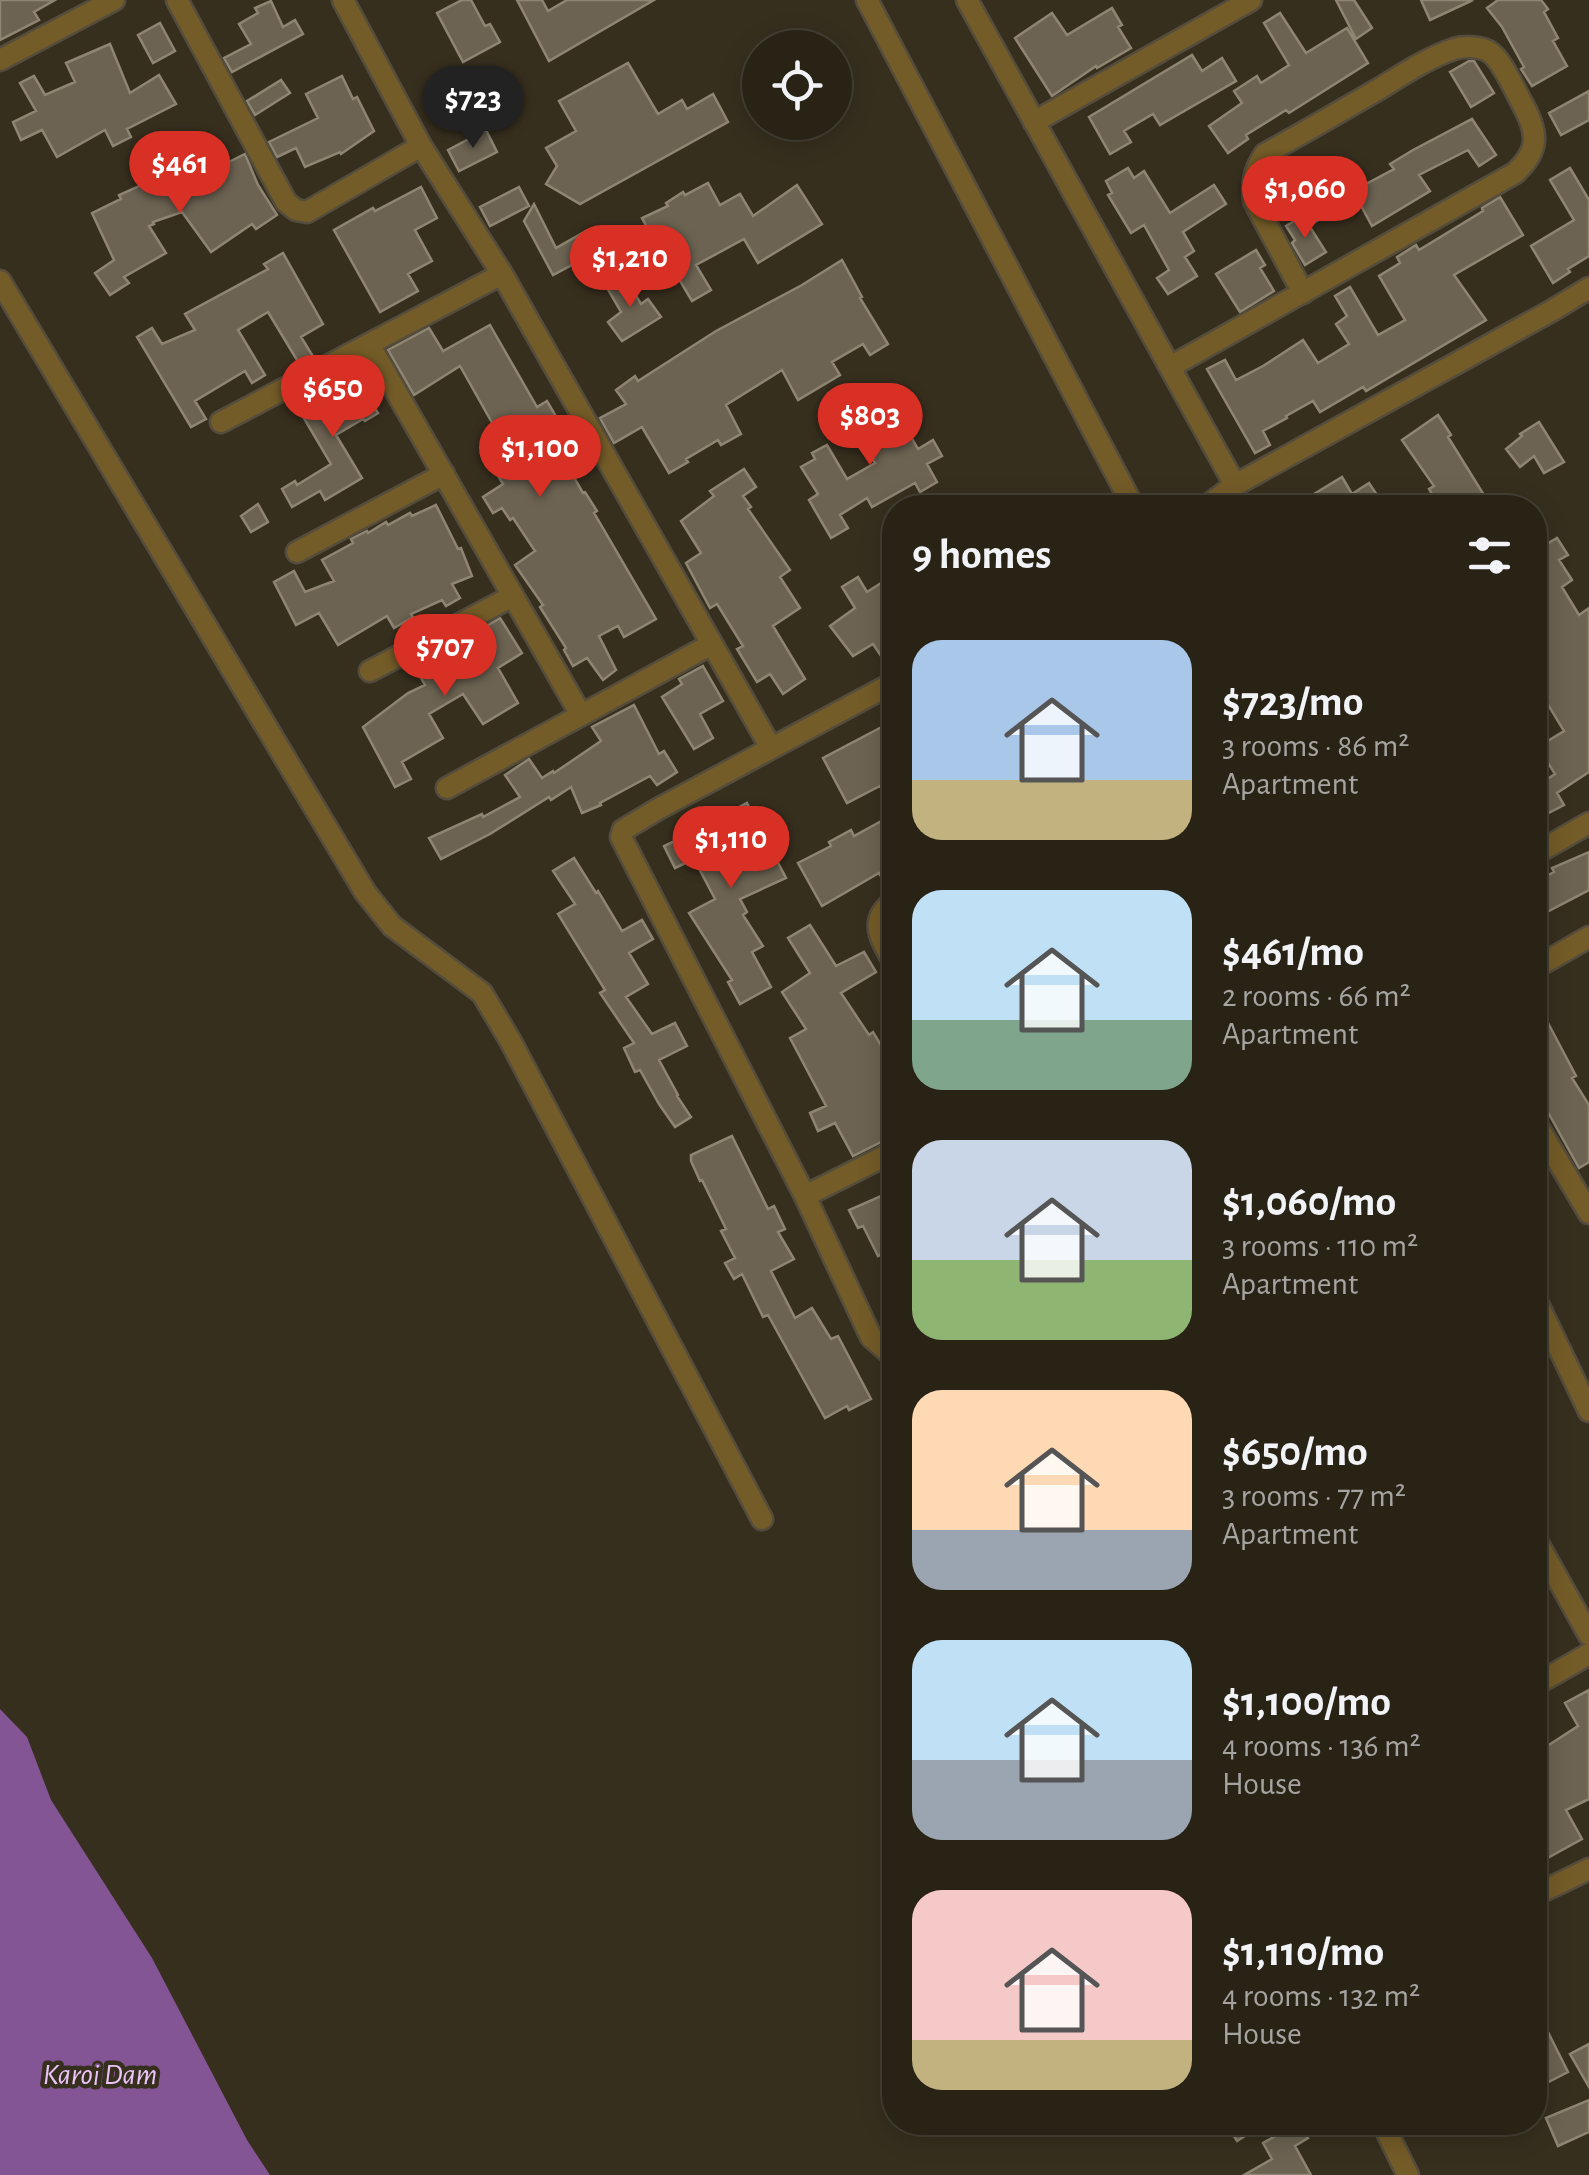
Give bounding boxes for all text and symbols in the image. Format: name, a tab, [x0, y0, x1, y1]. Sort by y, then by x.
map controls	[742, 30, 852, 140]
button: locate	[742, 30, 852, 140]
pin: $723	[414, 66, 532, 151]
text: $723	[444, 82, 502, 114]
pin: $461	[121, 131, 239, 216]
text: $461	[151, 147, 209, 179]
pin: $1,060	[1224, 156, 1386, 241]
text: $1,060	[1264, 172, 1346, 204]
pin: $1,210	[549, 225, 711, 310]
text: $1,210	[592, 241, 668, 273]
pin: $650	[274, 355, 392, 440]
text: $650	[303, 371, 363, 403]
pin: $803	[811, 383, 929, 468]
text: $803	[840, 399, 900, 431]
pin: $1,100	[459, 415, 621, 500]
text: $1,100	[501, 431, 579, 463]
icon: filters	[1462, 528, 1517, 583]
text: 9 homes	[912, 534, 1051, 576]
pin: $707	[386, 614, 504, 699]
text: $707	[416, 630, 474, 662]
icon: home	[992, 680, 1112, 800]
text: $723/mo	[1222, 681, 1364, 723]
text: 3 rooms · 86 m²	[1222, 730, 1409, 762]
text: Apartment	[1222, 768, 1358, 800]
pin: $1,110	[650, 806, 812, 891]
text: $1,110	[695, 822, 767, 854]
icon: home	[992, 930, 1112, 1050]
text: $461/mo	[1222, 931, 1364, 973]
text: 2 rooms · 66 m²	[1222, 980, 1411, 1012]
text: Apartment	[1222, 1018, 1358, 1050]
icon: home	[992, 1180, 1112, 1300]
text: $1,060/mo	[1222, 1181, 1396, 1223]
text: 3 rooms · 110 m²	[1222, 1230, 1418, 1262]
text: Apartment	[1222, 1268, 1358, 1300]
icon: home	[992, 1430, 1112, 1550]
text: $650/mo	[1222, 1431, 1368, 1473]
text: 3 rooms · 77 m²	[1222, 1480, 1406, 1512]
text: Apartment	[1222, 1518, 1358, 1550]
icon: home	[992, 1680, 1112, 1800]
text: $1,100/mo	[1222, 1681, 1391, 1723]
text: 4 rooms · 136 m²	[1222, 1730, 1421, 1762]
text: House	[1222, 1768, 1302, 1800]
icon: home	[992, 1930, 1112, 2050]
text: $1,110/mo	[1222, 1931, 1384, 1973]
text: 4 rooms · 132 m²	[1222, 1980, 1420, 2012]
text: House	[1222, 2018, 1302, 2050]
water label: Karoi Dam	[43, 2060, 157, 2090]

